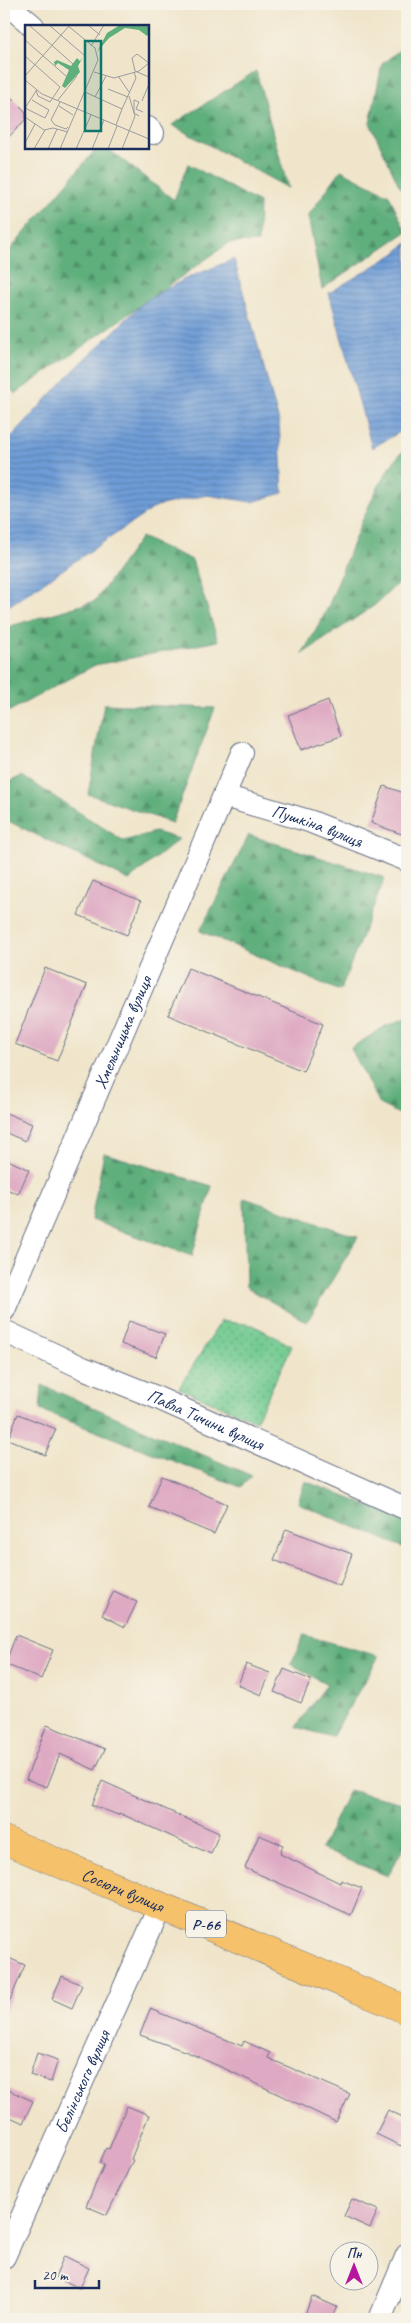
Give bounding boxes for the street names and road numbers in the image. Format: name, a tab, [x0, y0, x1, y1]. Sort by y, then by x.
street label: Пушкіна вулиця	[269, 800, 367, 853]
street label: Хмельницька вулиця	[89, 971, 157, 1092]
street label: Павла Тичини вулиця	[144, 1384, 268, 1455]
street label: Сосюри вулиця	[79, 1863, 169, 1918]
road number: Р-66	[186, 1910, 226, 1938]
street label: Бєлінського вулиця	[50, 2026, 115, 2136]

